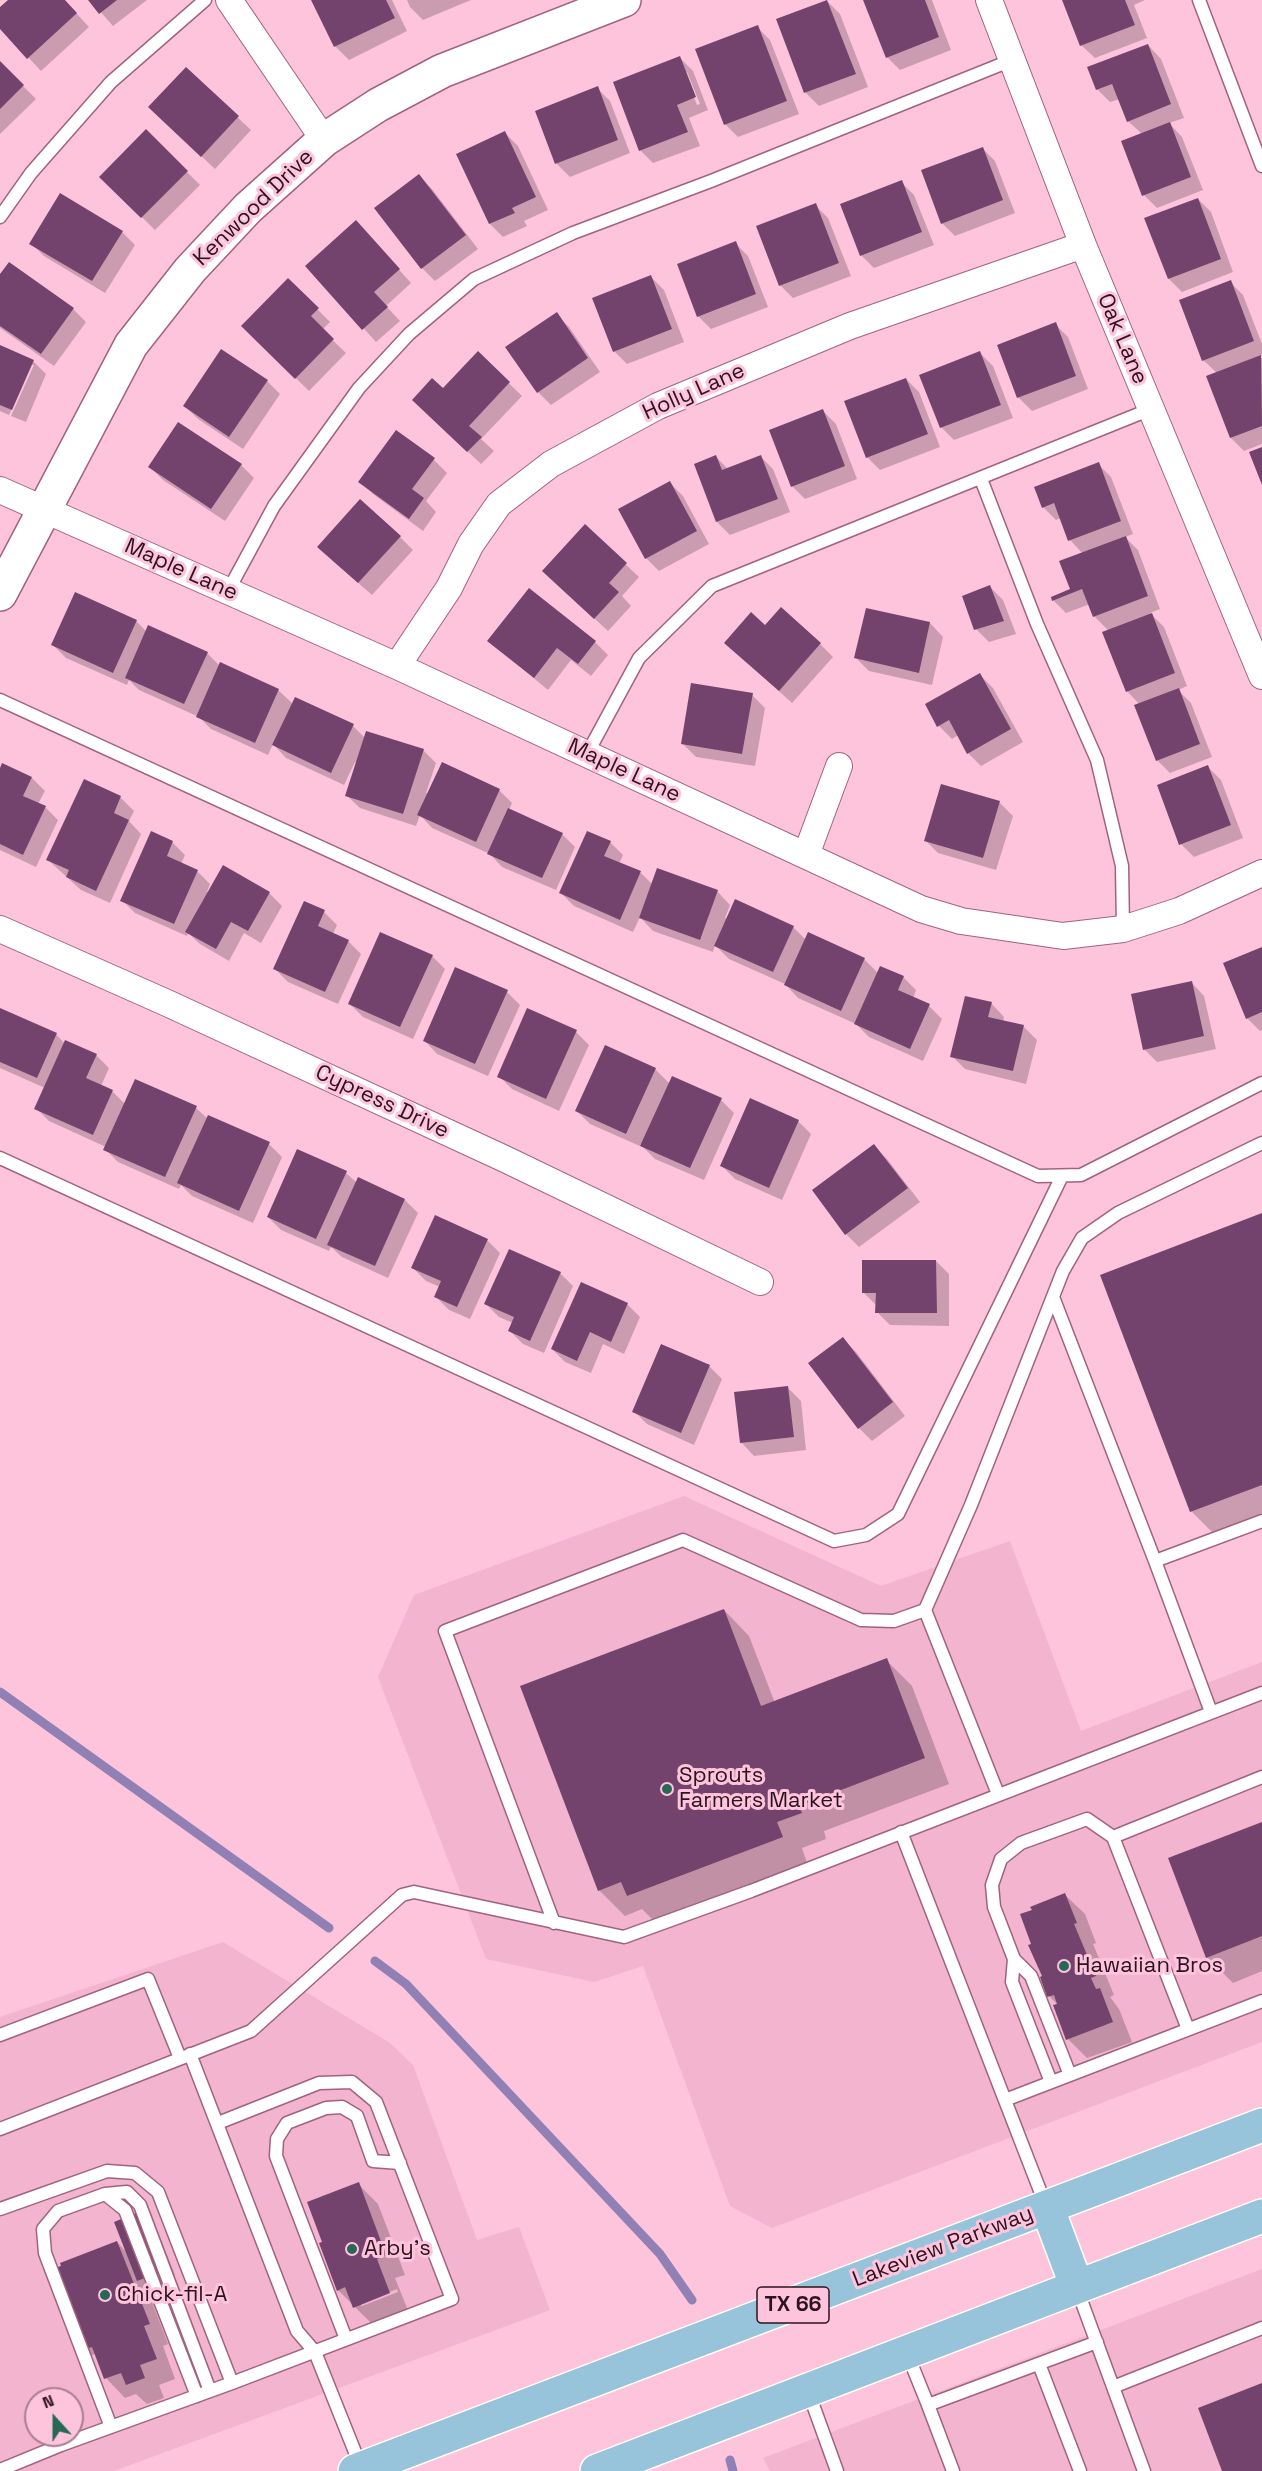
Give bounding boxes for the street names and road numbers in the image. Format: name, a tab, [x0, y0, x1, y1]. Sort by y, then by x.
street label: Kenwood Drive	[189, 144, 319, 272]
street label: Oak Lane	[1091, 290, 1153, 388]
street label: Holly Lane	[639, 358, 749, 426]
street label: Maple Lane	[120, 533, 242, 607]
street label: Maple Lane	[564, 733, 684, 809]
street label: Cypress Drive	[311, 1060, 453, 1144]
street label: Lakeview Parkway	[849, 2200, 1037, 2294]
road number: TX 66	[757, 2287, 829, 2323]

